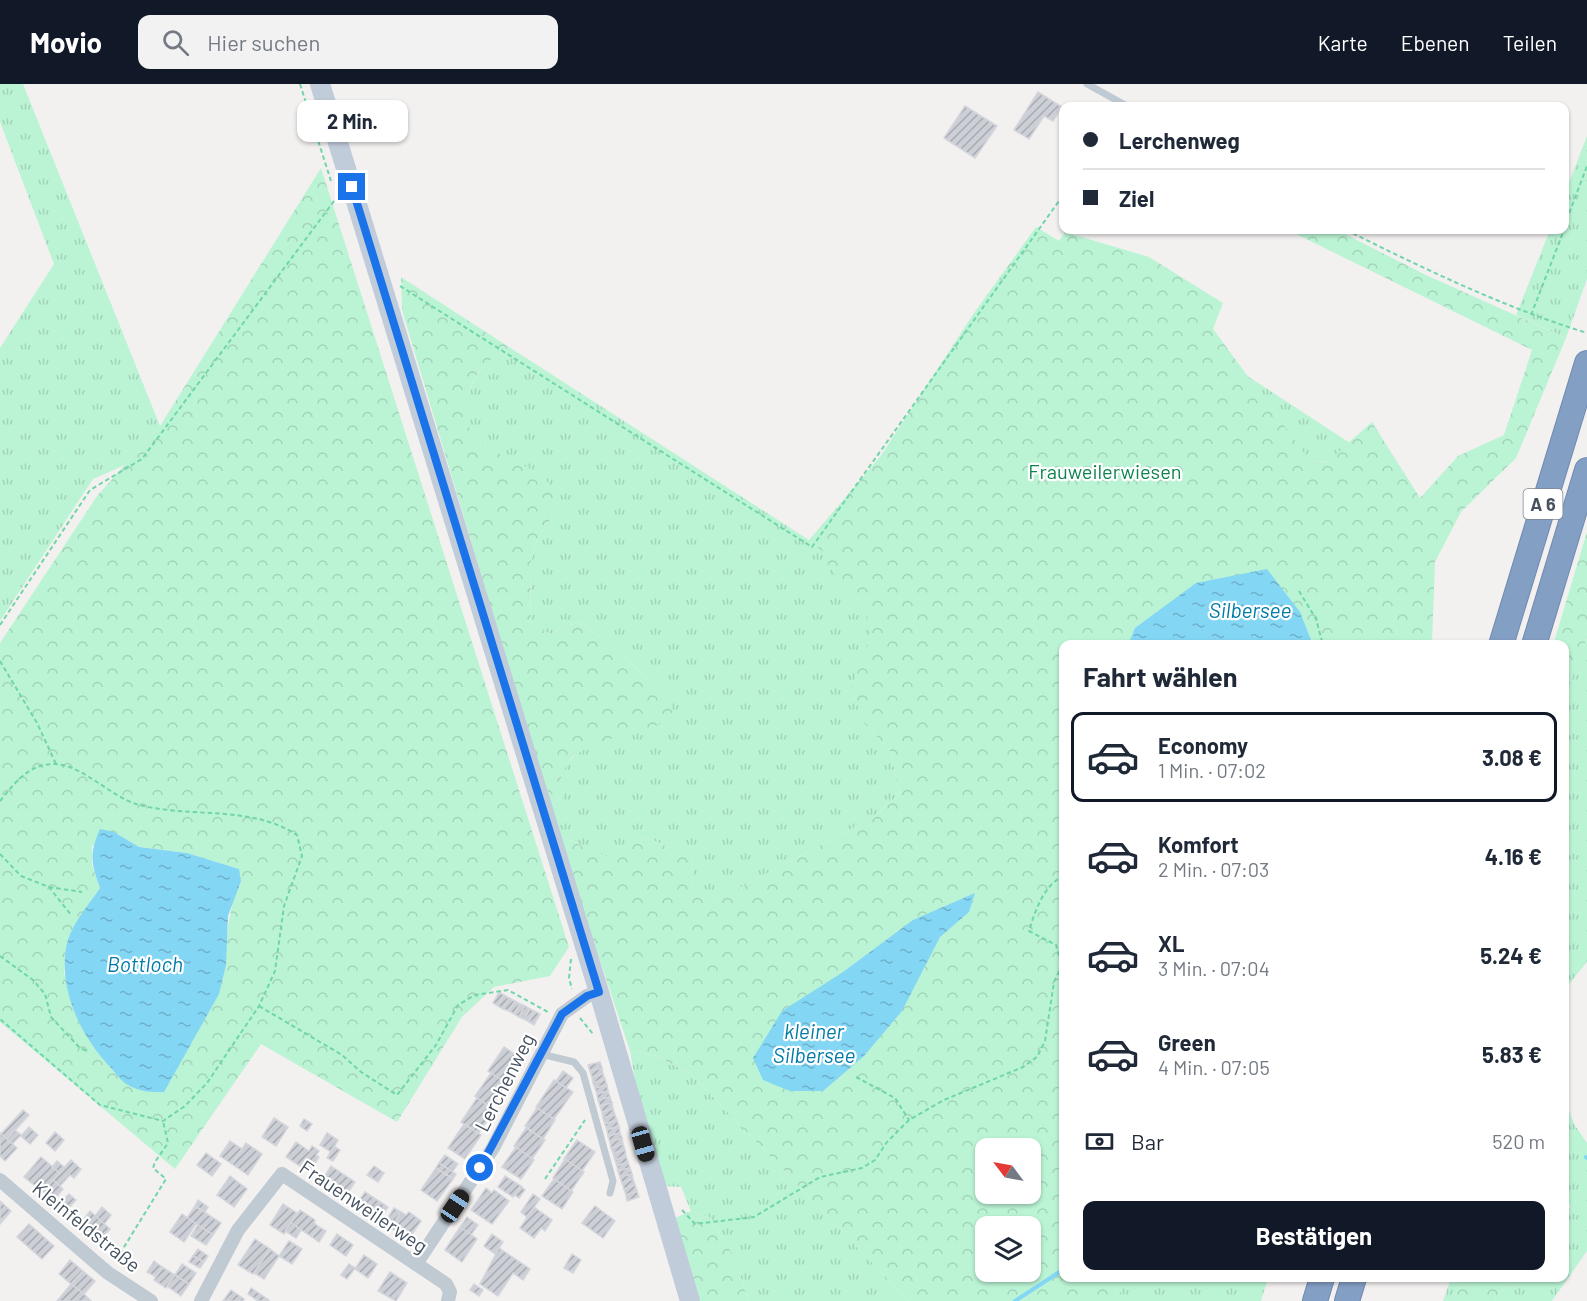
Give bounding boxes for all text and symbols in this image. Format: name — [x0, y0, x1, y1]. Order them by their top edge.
search box — [138, 15, 558, 69]
text: Movio — [30, 25, 102, 59]
icon: search — [159, 26, 192, 59]
text: Hier suchen — [207, 29, 320, 55]
text: Karte — [1318, 30, 1368, 55]
text: Ebenen — [1401, 30, 1470, 55]
text: Teilen — [1503, 30, 1557, 55]
callout: 2 Min. — [296, 100, 407, 142]
text: 2 Min. — [327, 109, 378, 133]
text: Lerchenweg — [1119, 127, 1240, 153]
route end — [338, 173, 365, 200]
text: Ziel — [1119, 185, 1154, 211]
park label: Frauweilerwiesen — [1028, 459, 1182, 483]
road number: A 6 — [1524, 489, 1562, 519]
water label: Silbersee — [1209, 597, 1291, 622]
text: Fahrt wählen — [1083, 660, 1238, 692]
icon: car — [1086, 730, 1140, 784]
text: Economy — [1158, 732, 1248, 758]
text: 3.08 € — [1482, 744, 1542, 770]
text: 1 Min. · 07:02 — [1158, 758, 1266, 782]
icon: car — [1086, 829, 1140, 883]
text: Komfort — [1158, 831, 1239, 857]
text: 4.16 € — [1485, 843, 1542, 869]
text: 2 Min. · 07:03 — [1158, 857, 1269, 881]
icon: car — [1086, 928, 1140, 982]
text: XL — [1158, 930, 1184, 956]
text: 5.24 € — [1480, 942, 1542, 968]
water label: Bottloch — [107, 951, 183, 976]
text: 3 Min. · 07:04 — [1158, 956, 1270, 980]
water label: kleiner Silbersee — [773, 1018, 855, 1067]
icon: car — [1086, 1027, 1140, 1081]
street label: Lerchenweg — [469, 1029, 539, 1135]
text: Green — [1158, 1029, 1216, 1055]
text: 5.83 € — [1482, 1041, 1542, 1067]
text: 4 Min. · 07:05 — [1158, 1055, 1270, 1079]
car — [629, 1124, 657, 1164]
icon: cash — [1083, 1125, 1116, 1158]
text: Bar — [1131, 1128, 1164, 1154]
text: 520 m — [1492, 1129, 1545, 1153]
north arrow — [975, 1138, 1041, 1204]
map controls — [975, 1138, 1041, 1282]
street label: Frauenweilerweg — [296, 1154, 432, 1258]
route start — [466, 1154, 493, 1181]
street label: Kleinfeldstraße — [28, 1175, 146, 1277]
car — [437, 1186, 473, 1226]
button: Bestätigen — [1083, 1201, 1545, 1270]
button: layers — [975, 1216, 1041, 1282]

